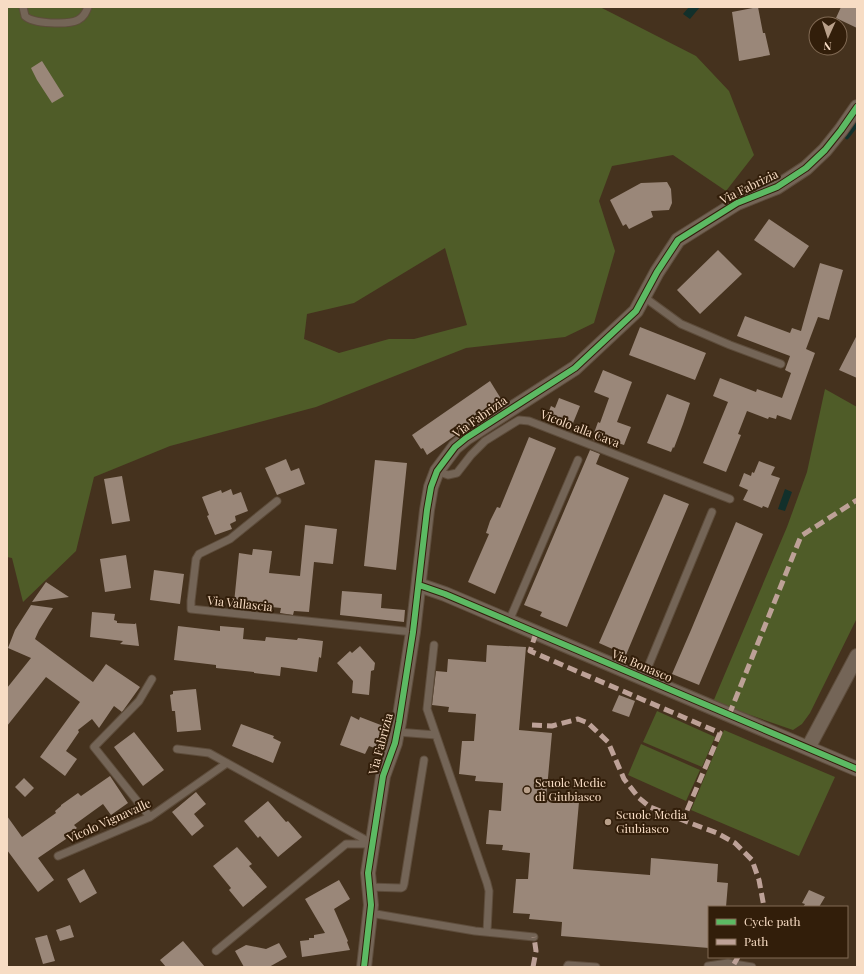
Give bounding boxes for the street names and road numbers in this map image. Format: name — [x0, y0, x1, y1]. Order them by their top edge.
street label: Via Fabrizia — [716, 165, 780, 208]
street label: Via Fabrizia — [448, 392, 510, 441]
street label: Vicolo alla Cava — [538, 405, 622, 451]
street label: Via Vallascia — [206, 592, 274, 614]
street label: Via Bonasco — [609, 645, 676, 685]
street label: Via Fabrizia — [364, 711, 396, 777]
street label: Vicolo Vignavalle — [63, 794, 153, 846]

